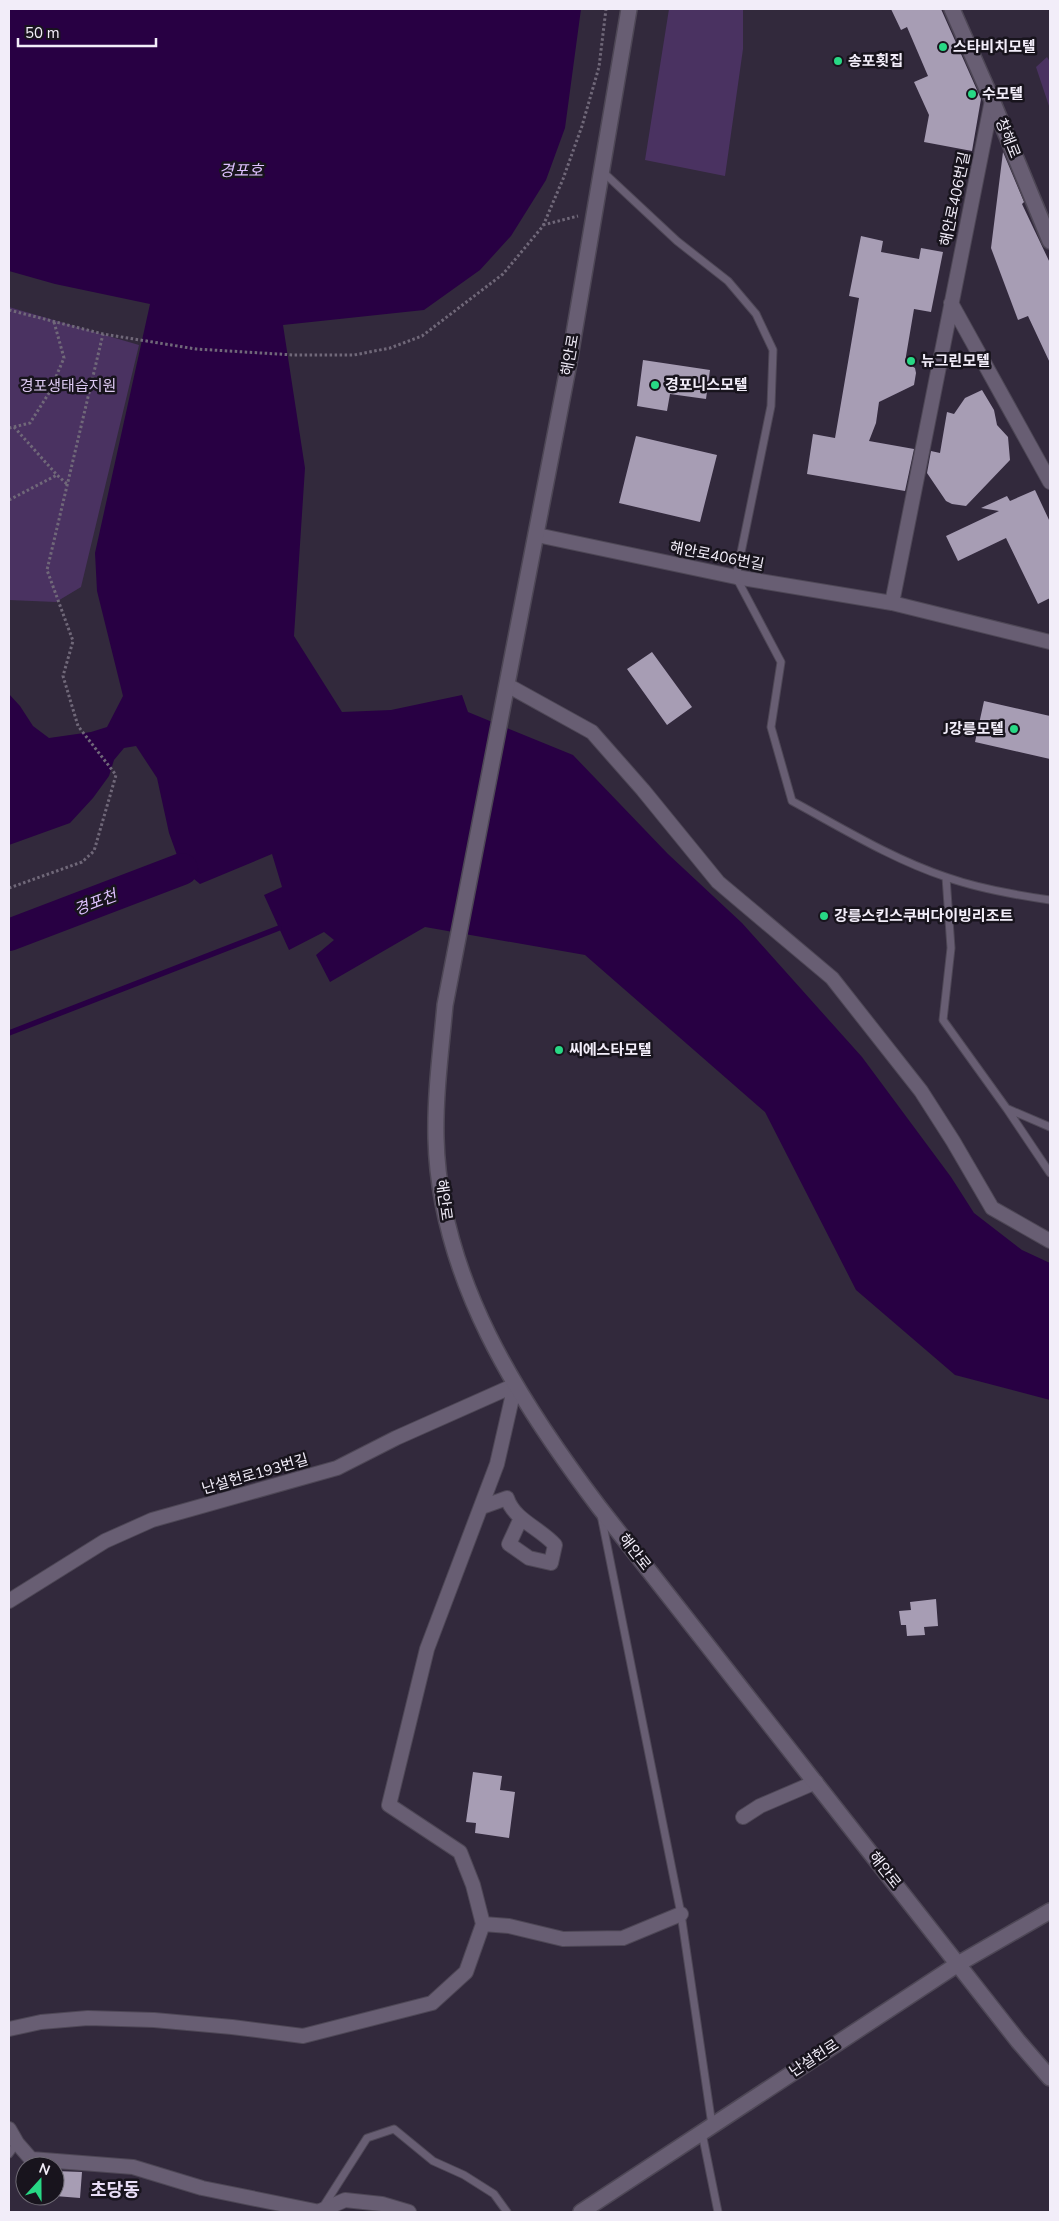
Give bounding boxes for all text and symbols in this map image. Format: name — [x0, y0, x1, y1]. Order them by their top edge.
scale bar — [18, 15, 155, 47]
text: 50 m — [25, 23, 60, 43]
place label: 스타비치모텔 — [953, 37, 1036, 57]
marker: 스타비치모텔 — [937, 41, 949, 53]
place label: 송포횟집 — [848, 51, 903, 71]
marker: 송포횟집 — [832, 55, 844, 67]
place label: 수모텔 — [982, 84, 1023, 104]
marker: 수모텔 — [966, 88, 978, 100]
street label: 창해로 — [991, 115, 1025, 161]
street label: 해안로406번길 — [935, 150, 975, 248]
water label: 경포호 — [219, 160, 264, 182]
street label: 해안로 — [557, 333, 583, 377]
place label: 뉴그린모텔 — [921, 351, 990, 371]
marker: 뉴그린모텔 — [905, 355, 917, 367]
place label: 경포니스모텔 — [665, 375, 748, 395]
park label: 경포생태습지원 — [20, 376, 116, 396]
marker: 경포니스모텔 — [649, 379, 661, 391]
street label: 해안로406번길 — [668, 537, 766, 575]
place label: J강릉모텔 — [942, 719, 1004, 739]
marker: J강릉모텔 — [1008, 723, 1020, 735]
water label: 경포천 — [71, 884, 122, 921]
place label: 강릉스킨스쿠버다이빙리조트 — [834, 906, 1014, 926]
marker: 강릉스킨스쿠버다이빙리조트 — [818, 910, 830, 922]
place label: 씨에스타모텔 — [569, 1040, 652, 1060]
marker: 씨에스타모텔 — [553, 1044, 565, 1056]
street label: 해안로 — [431, 1178, 457, 1222]
street label: 난설헌로193번길 — [199, 1449, 311, 1499]
street label: 해안로 — [614, 1530, 656, 1574]
street label: 해안로 — [864, 1848, 906, 1892]
street label: 난설헌로 — [785, 2035, 843, 2081]
north arrow — [15, 2156, 65, 2206]
text: N — [36, 2159, 53, 2180]
district label: 초당동 — [90, 2178, 140, 2202]

